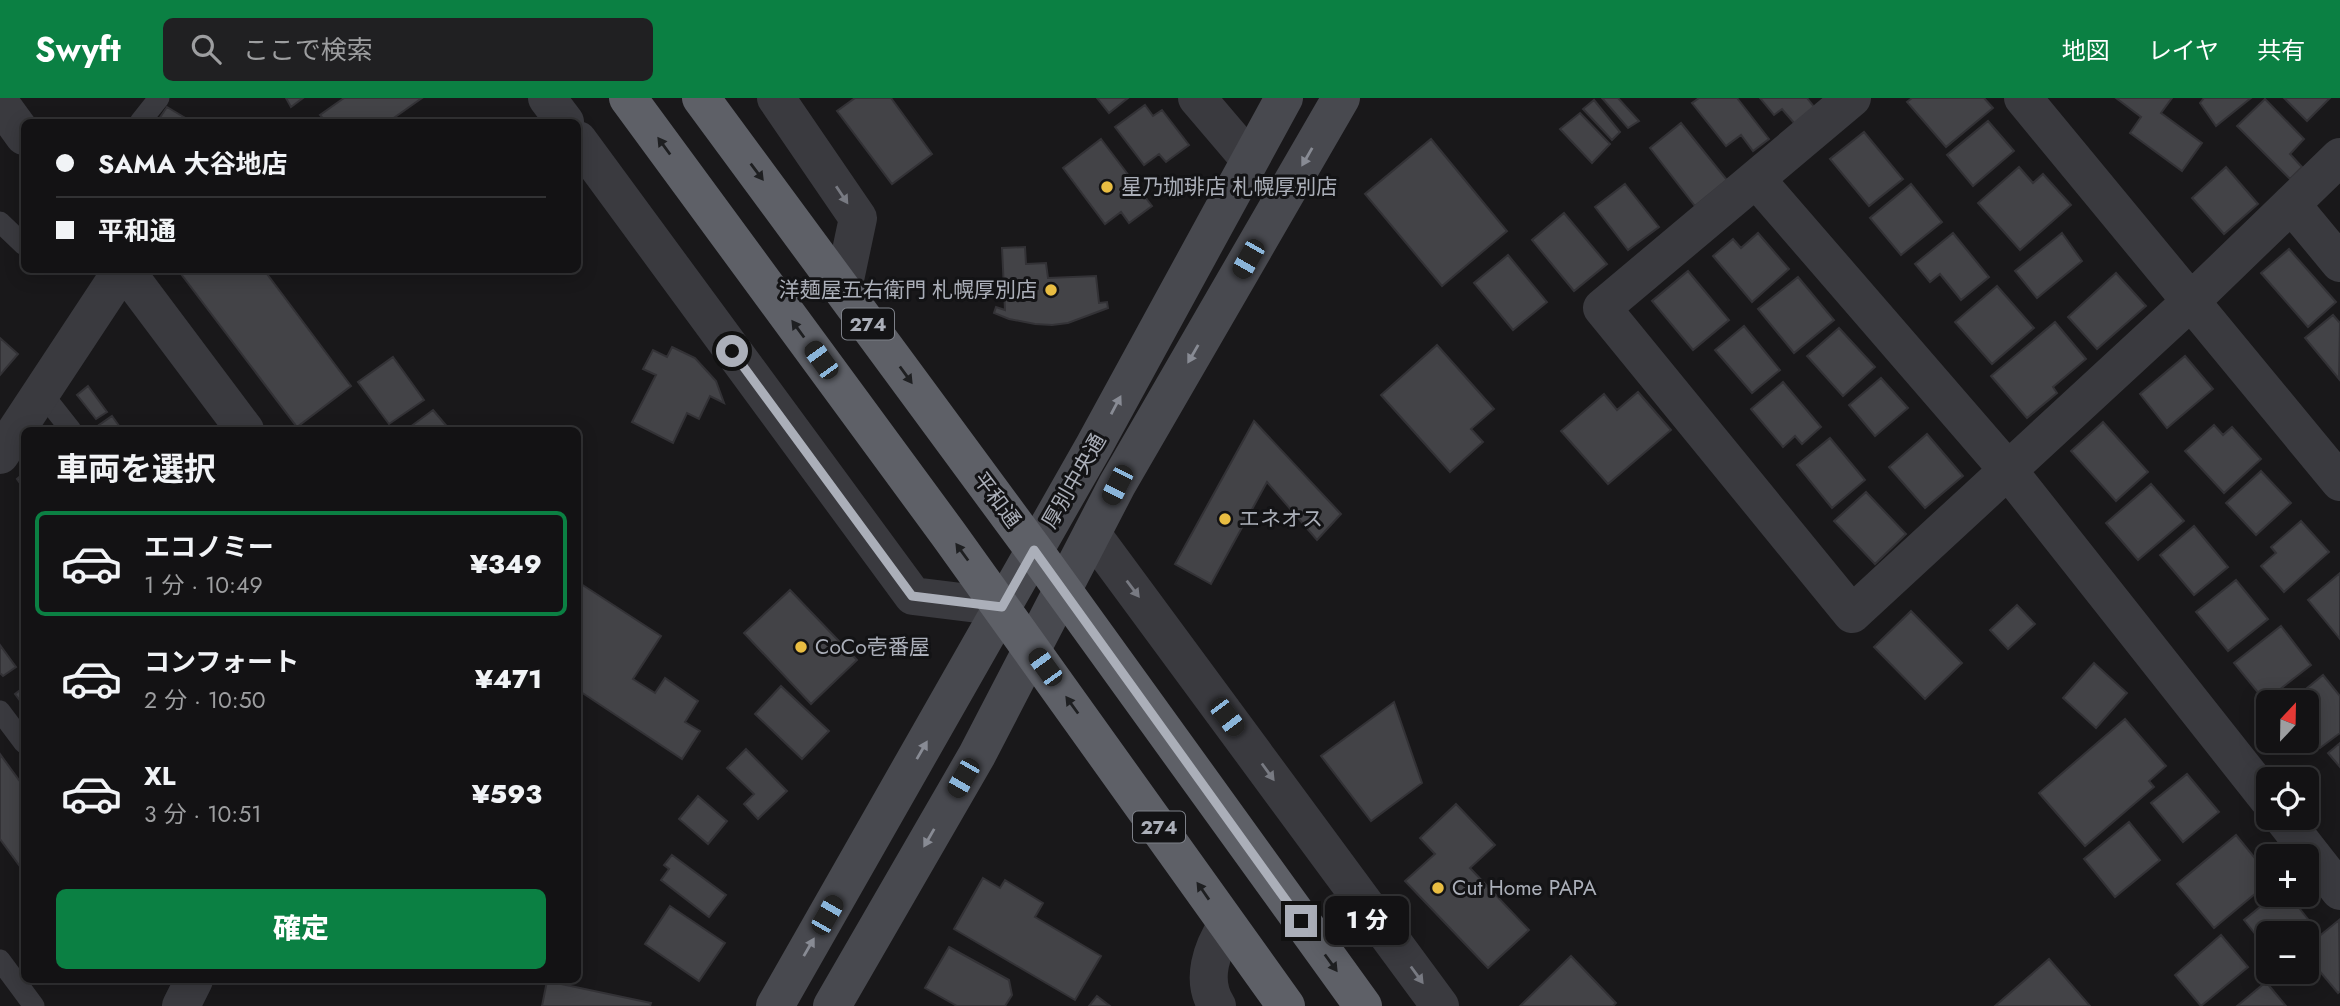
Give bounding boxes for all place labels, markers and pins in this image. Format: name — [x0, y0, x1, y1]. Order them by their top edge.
place label: 星乃珈琲店 札幌厚別店 — [1121, 172, 1337, 202]
marker: 星乃珈琲店 札幌厚別店 — [1099, 179, 1115, 195]
place label: 洋麺屋五右衛門 札幌厚別店 — [779, 275, 1037, 305]
marker: 洋麺屋五右衛門 札幌厚別店 — [1043, 282, 1059, 298]
place label: エネオス — [1239, 504, 1323, 534]
marker: エネオス — [1217, 511, 1233, 527]
place label: CoCo壱番屋 — [815, 632, 930, 662]
marker: CoCo壱番屋 — [793, 639, 809, 655]
place label: Cut Home PAPA — [1452, 873, 1597, 903]
marker: Cut Home PAPA — [1430, 880, 1446, 896]

